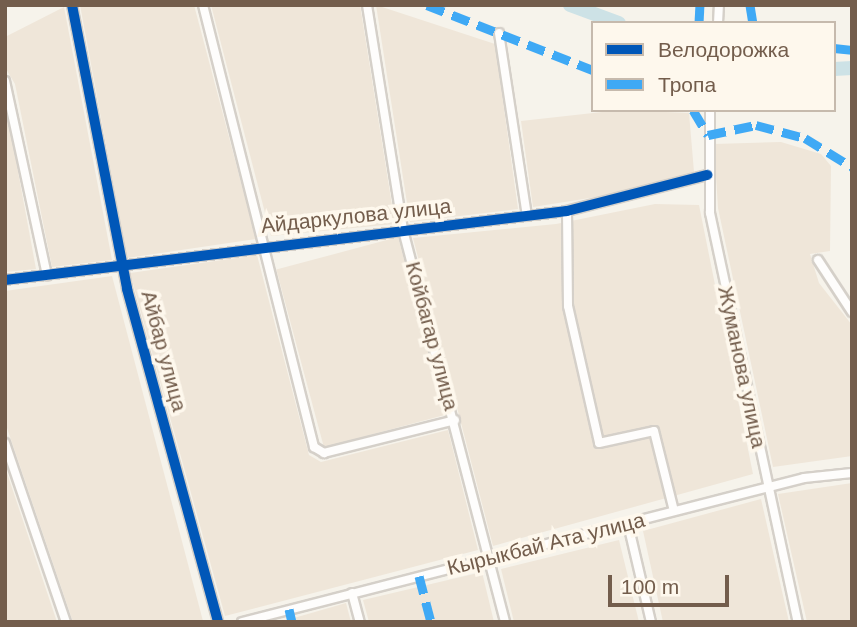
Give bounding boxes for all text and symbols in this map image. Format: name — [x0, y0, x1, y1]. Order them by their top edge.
legend — [591, 21, 836, 112]
text: Велодорожка — [658, 38, 789, 61]
text: Тропа — [658, 73, 716, 96]
street label: Айдаркулова улица — [260, 193, 452, 239]
street label: Койбагар улица — [400, 259, 464, 413]
street label: Жуманова улица — [713, 284, 771, 450]
street label: Айбар улица — [136, 288, 192, 414]
street label: Кырыкбай Ата улица — [445, 507, 647, 581]
scale bar — [612, 560, 733, 604]
text: 100 m — [621, 575, 679, 598]

